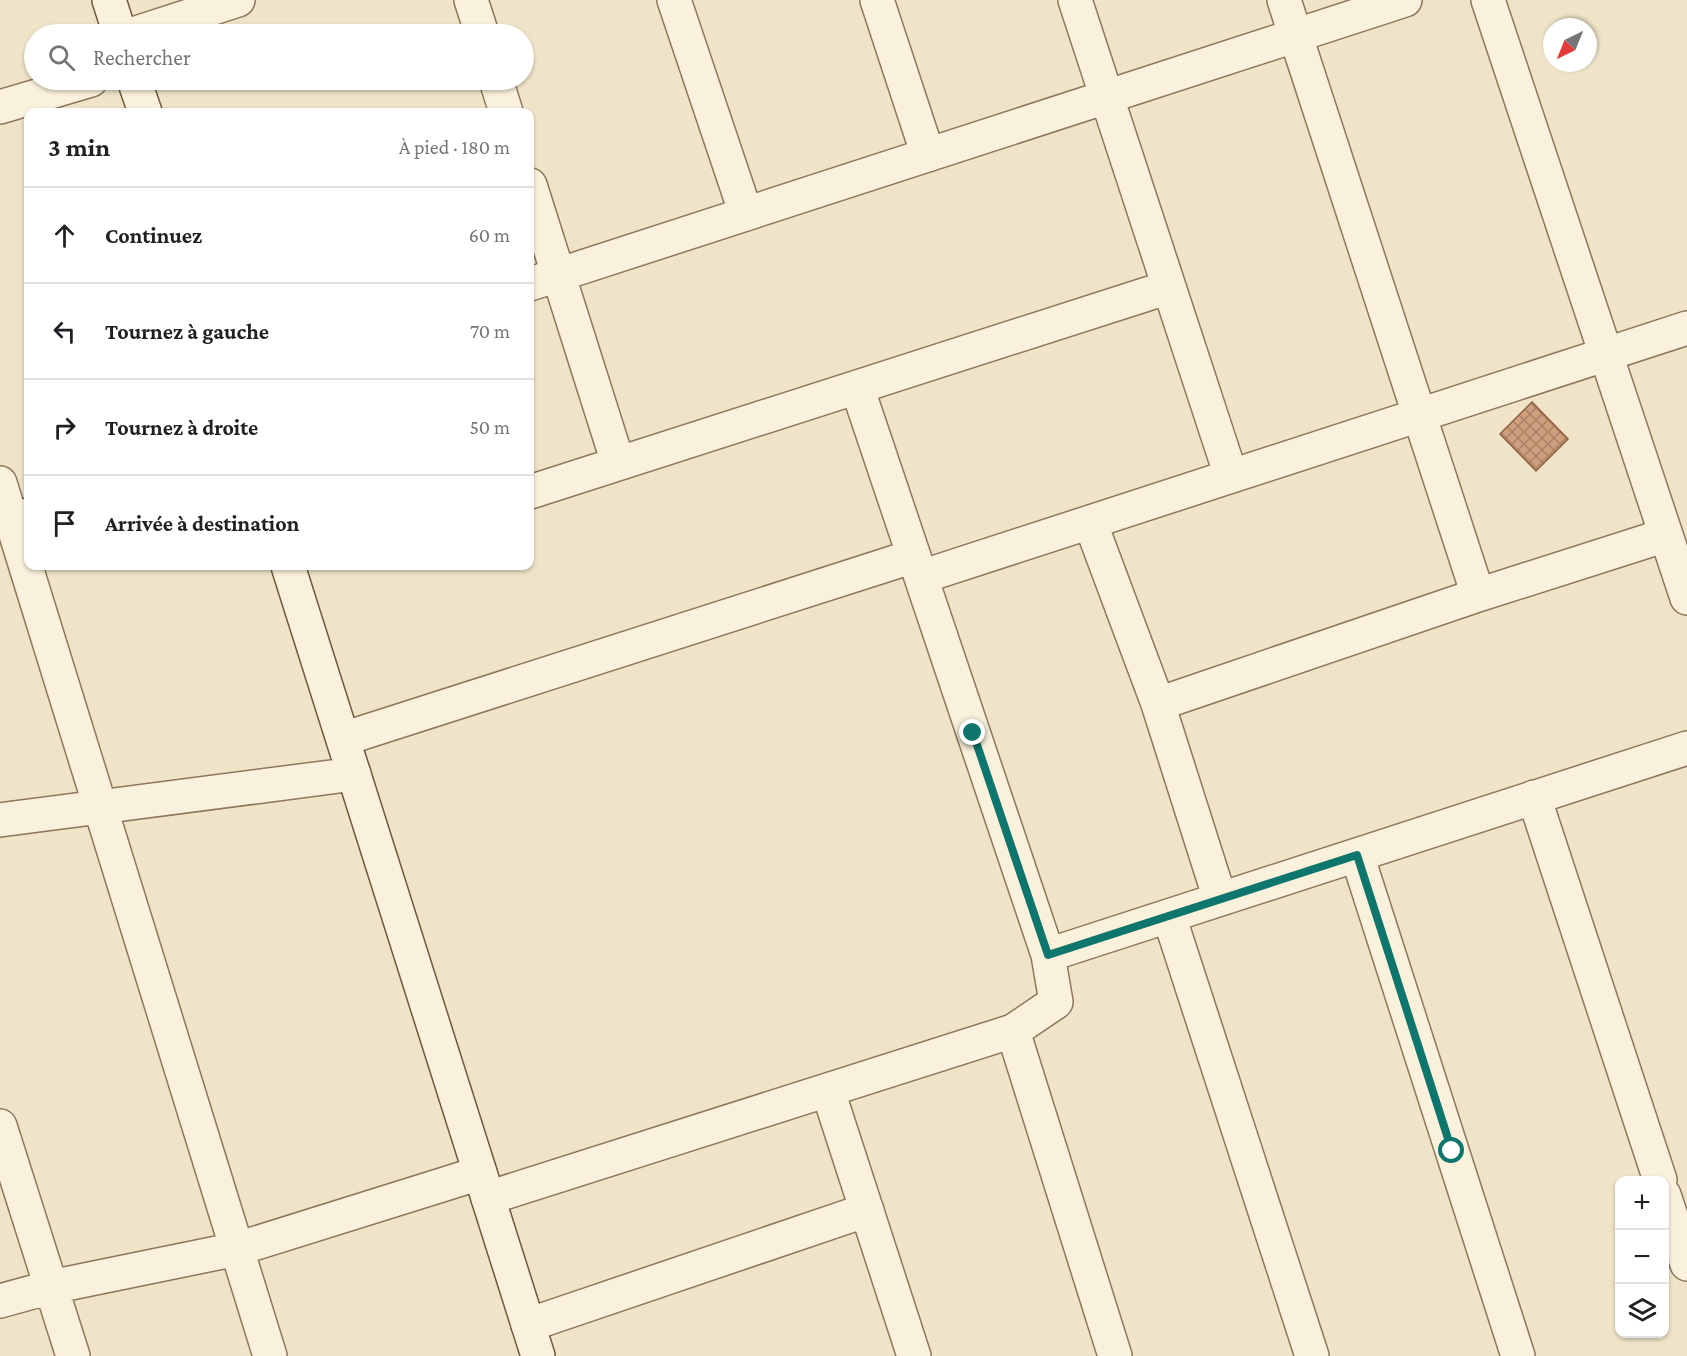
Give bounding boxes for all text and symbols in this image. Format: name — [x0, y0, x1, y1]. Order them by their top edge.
north arrow — [1543, 18, 1597, 72]
search box — [24, 24, 534, 90]
icon: search — [45, 41, 78, 74]
text: Rechercher — [93, 45, 191, 70]
text: 3 min — [48, 133, 110, 162]
text: À pied · 180 m — [399, 136, 510, 158]
icon: ahead — [48, 219, 81, 252]
text: Continuez — [105, 223, 202, 248]
text: 60 m — [469, 224, 510, 246]
icon: left — [48, 315, 81, 348]
text: Tournez à gauche — [105, 319, 269, 344]
text: 70 m — [470, 320, 510, 342]
icon: right — [48, 411, 81, 444]
text: Tournez à droite — [105, 415, 258, 440]
text: 50 m — [469, 416, 510, 438]
icon: arrive — [48, 507, 81, 540]
text: Arrivée à destination — [105, 511, 299, 536]
route end — [959, 719, 985, 745]
route start — [1438, 1137, 1464, 1163]
map controls — [1615, 1176, 1669, 1338]
button: + — [1615, 1176, 1669, 1230]
button: − — [1615, 1230, 1669, 1284]
button: layers — [1615, 1284, 1669, 1338]

